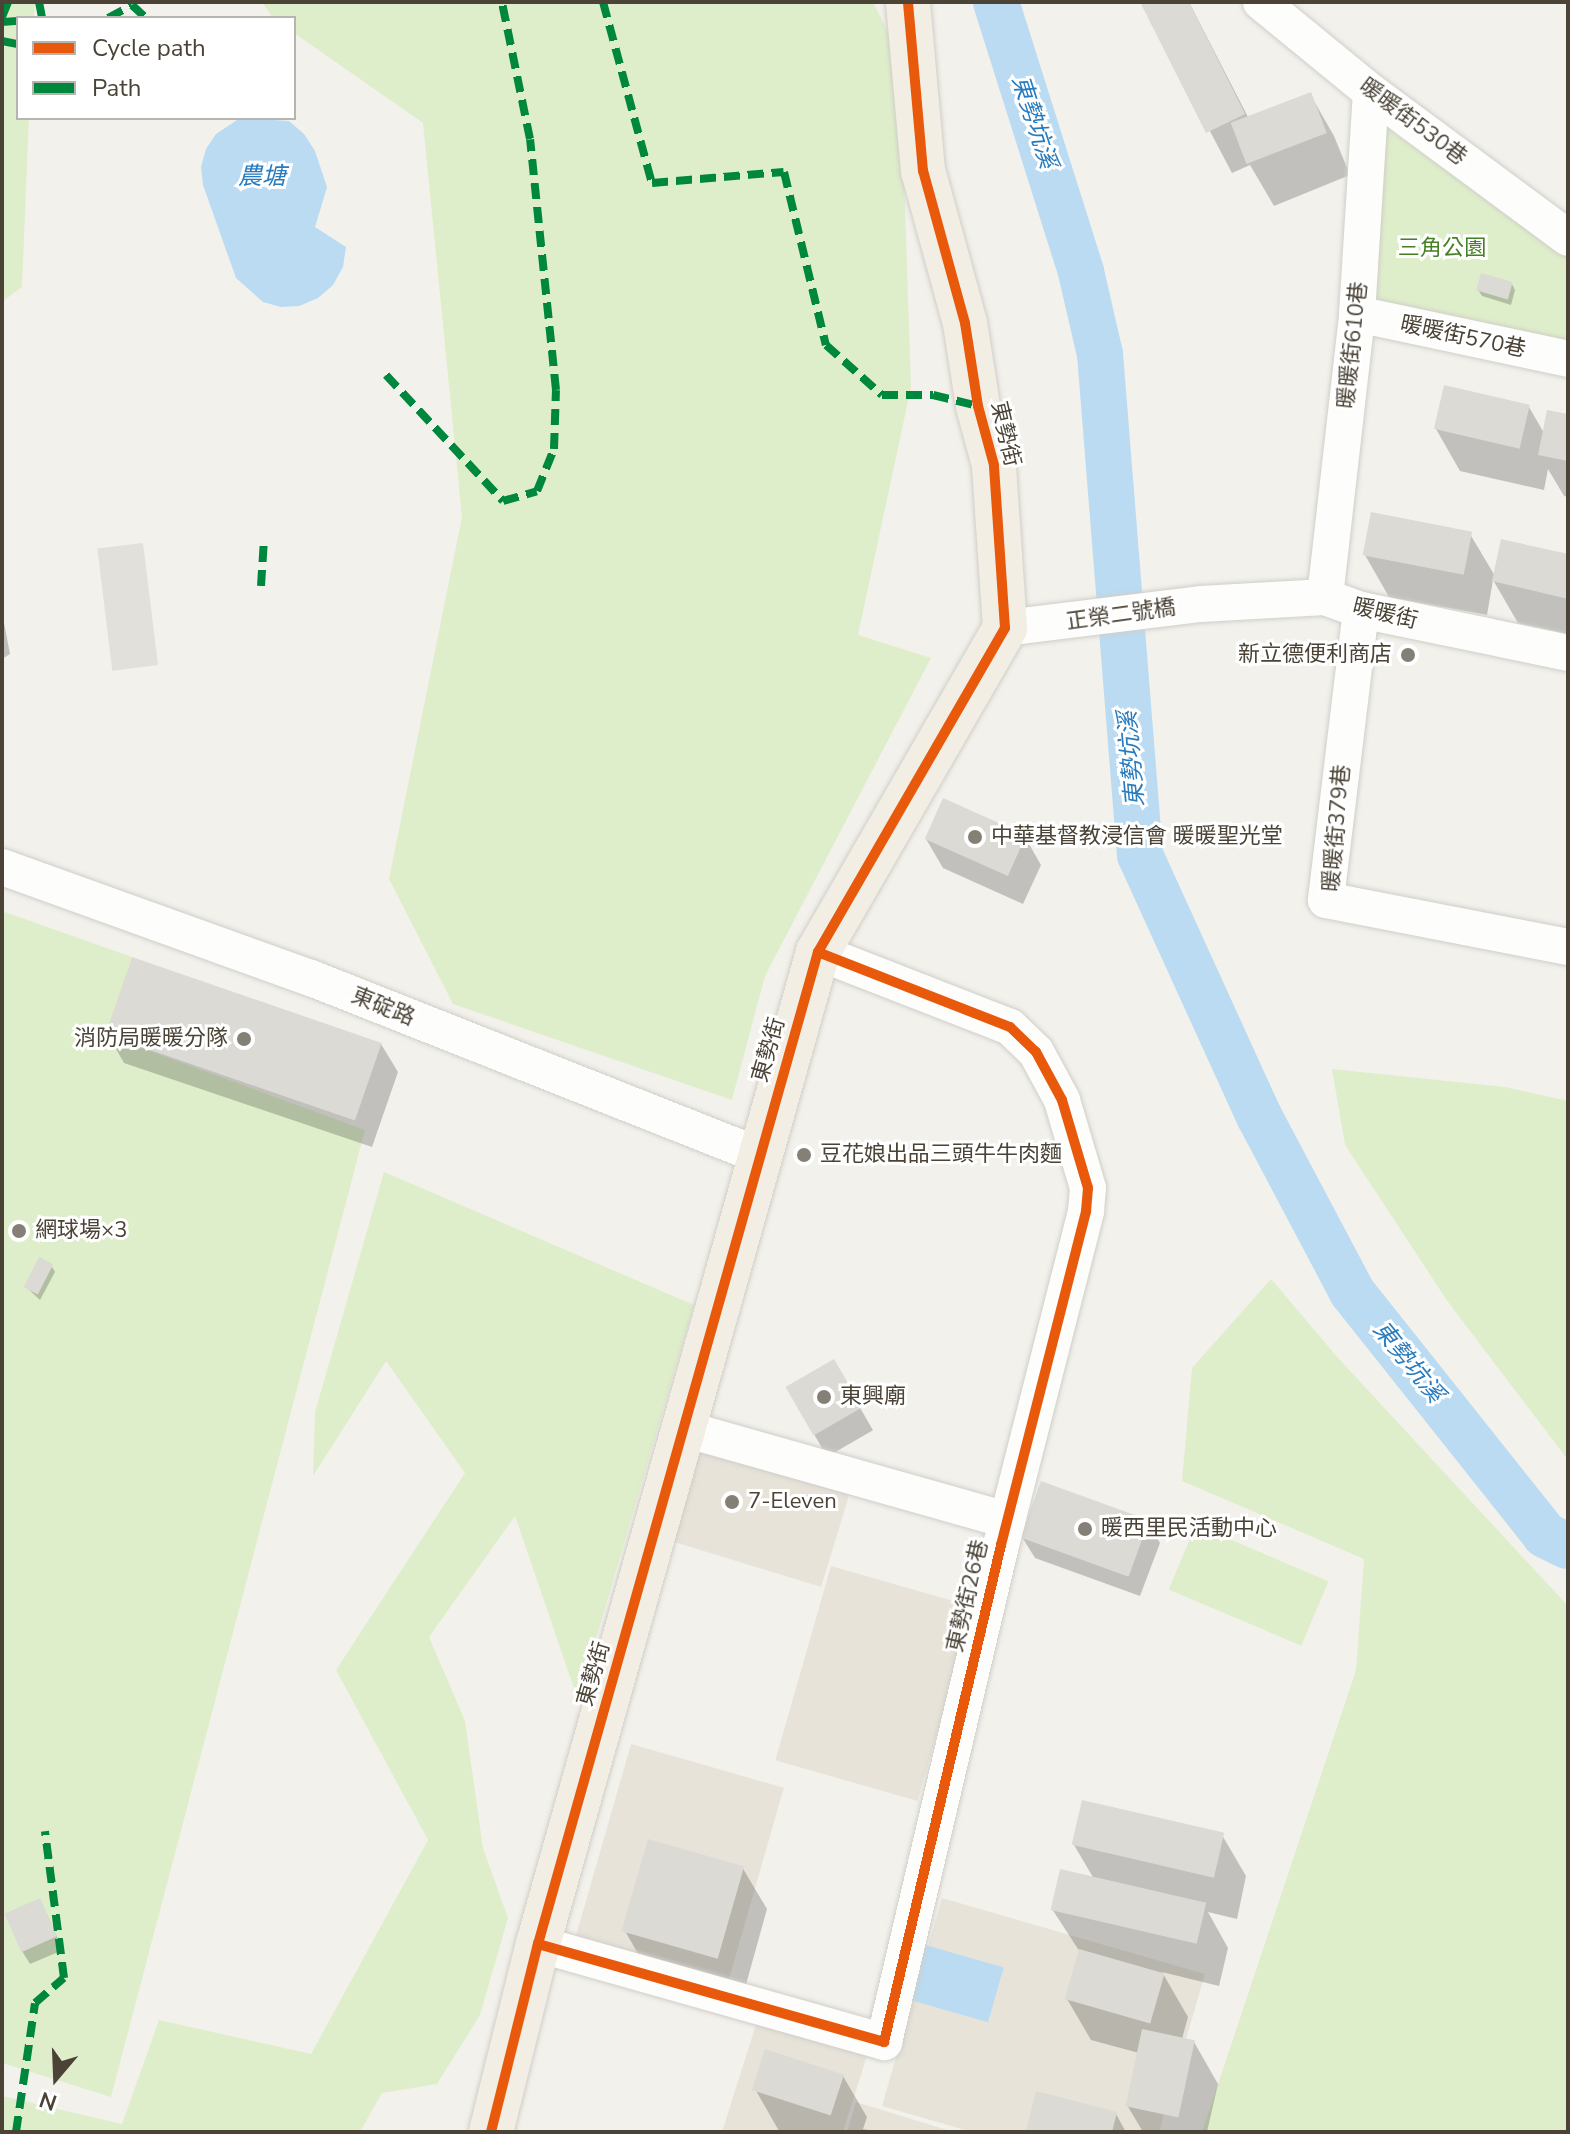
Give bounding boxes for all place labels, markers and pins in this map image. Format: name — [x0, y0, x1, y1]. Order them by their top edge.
place label: 新立德便利商店 — [1238, 642, 1392, 668]
marker: 新立德便利商店 — [1399, 646, 1417, 664]
place label: 中華基督教浸信會 暖暖聖光堂 — [991, 824, 1283, 850]
marker: 中華基督教浸信會 暖暖聖光堂 — [966, 828, 984, 846]
place label: 消防局暖暖分隊 — [74, 1026, 228, 1052]
marker: 消防局暖暖分隊 — [235, 1030, 253, 1048]
place label: 豆花娘出品三頭牛牛肉麵 — [820, 1142, 1062, 1168]
marker: 豆花娘出品三頭牛牛肉麵 — [795, 1146, 813, 1164]
place label: 網球場×3 — [35, 1218, 127, 1244]
marker: 網球場×3 — [10, 1222, 28, 1240]
place label: 東興廟 — [840, 1384, 906, 1410]
marker: 東興廟 — [815, 1388, 833, 1406]
place label: 7-Eleven — [748, 1489, 837, 1515]
marker: 7-Eleven — [723, 1493, 741, 1511]
place label: 暖西里民活動中心 — [1101, 1516, 1277, 1542]
marker: 暖西里民活動中心 — [1076, 1520, 1094, 1538]

